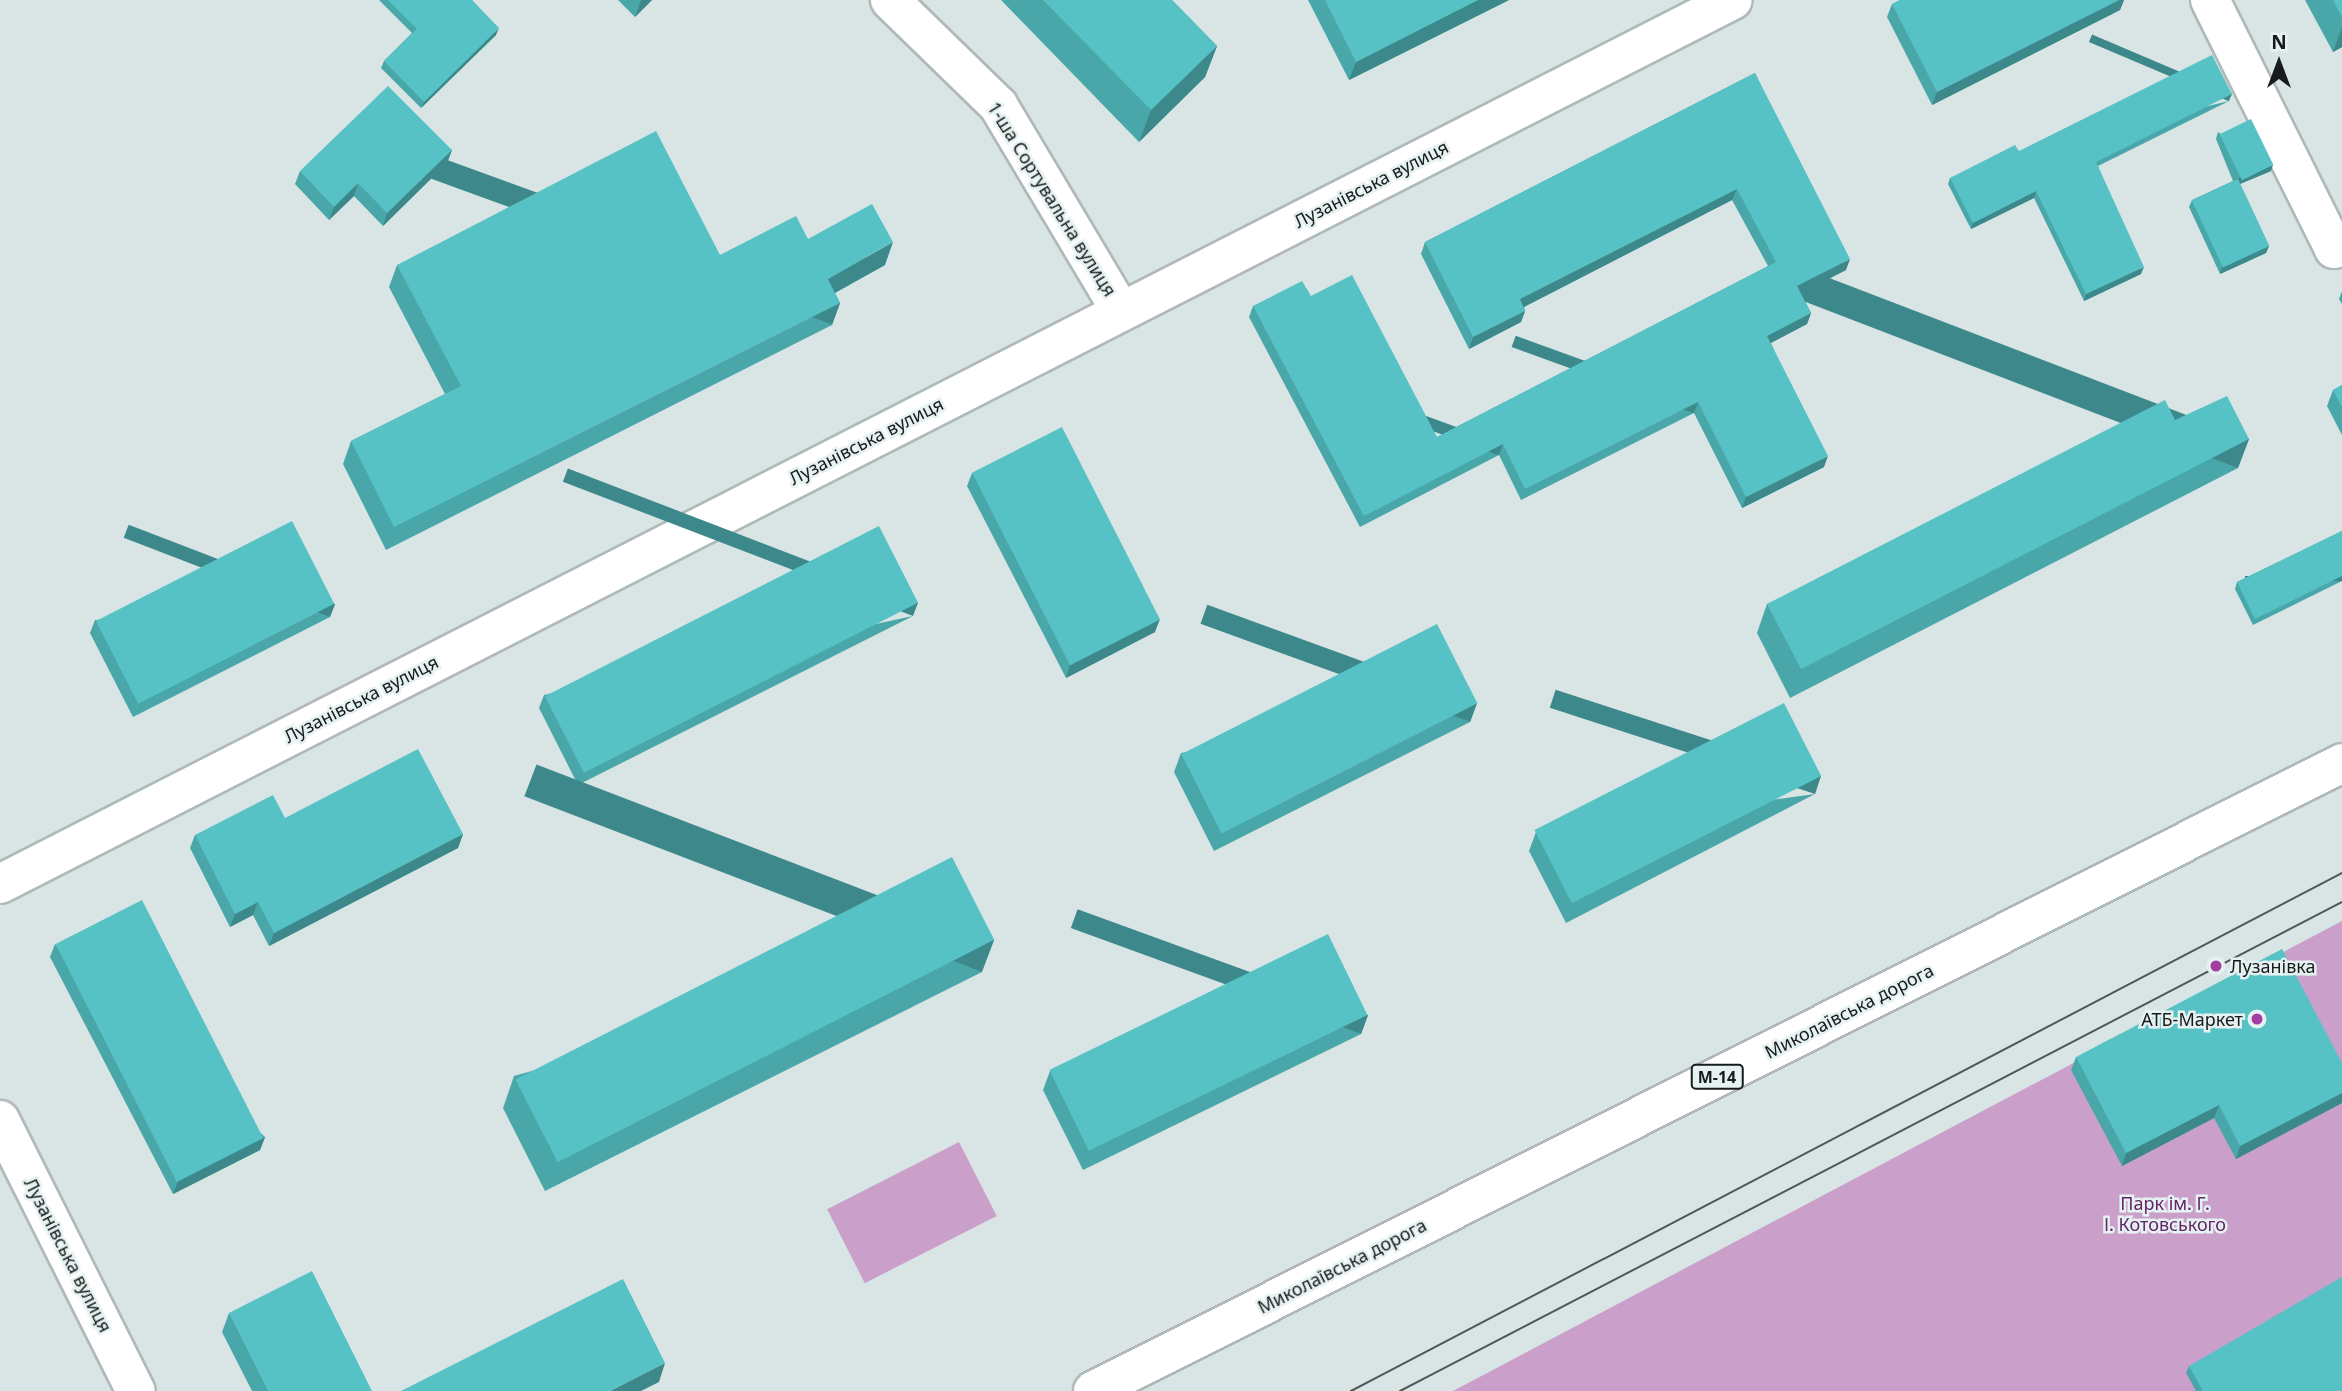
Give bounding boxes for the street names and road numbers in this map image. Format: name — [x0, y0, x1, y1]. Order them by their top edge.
street label: 1-ша Сортувальна вулиця — [983, 98, 1121, 300]
street label: Лузанівська вулиця — [1290, 136, 1452, 232]
street label: Лузанівська вулиця — [785, 393, 947, 489]
street label: Лузанівська вулиця — [280, 651, 442, 747]
street label: Миколаївська дорога — [1761, 959, 1937, 1063]
road number: М-14 — [1689, 1064, 1745, 1090]
street label: Лузанівська вулиця — [20, 1174, 116, 1336]
street label: Миколаївська дорога — [1254, 1214, 1430, 1318]

